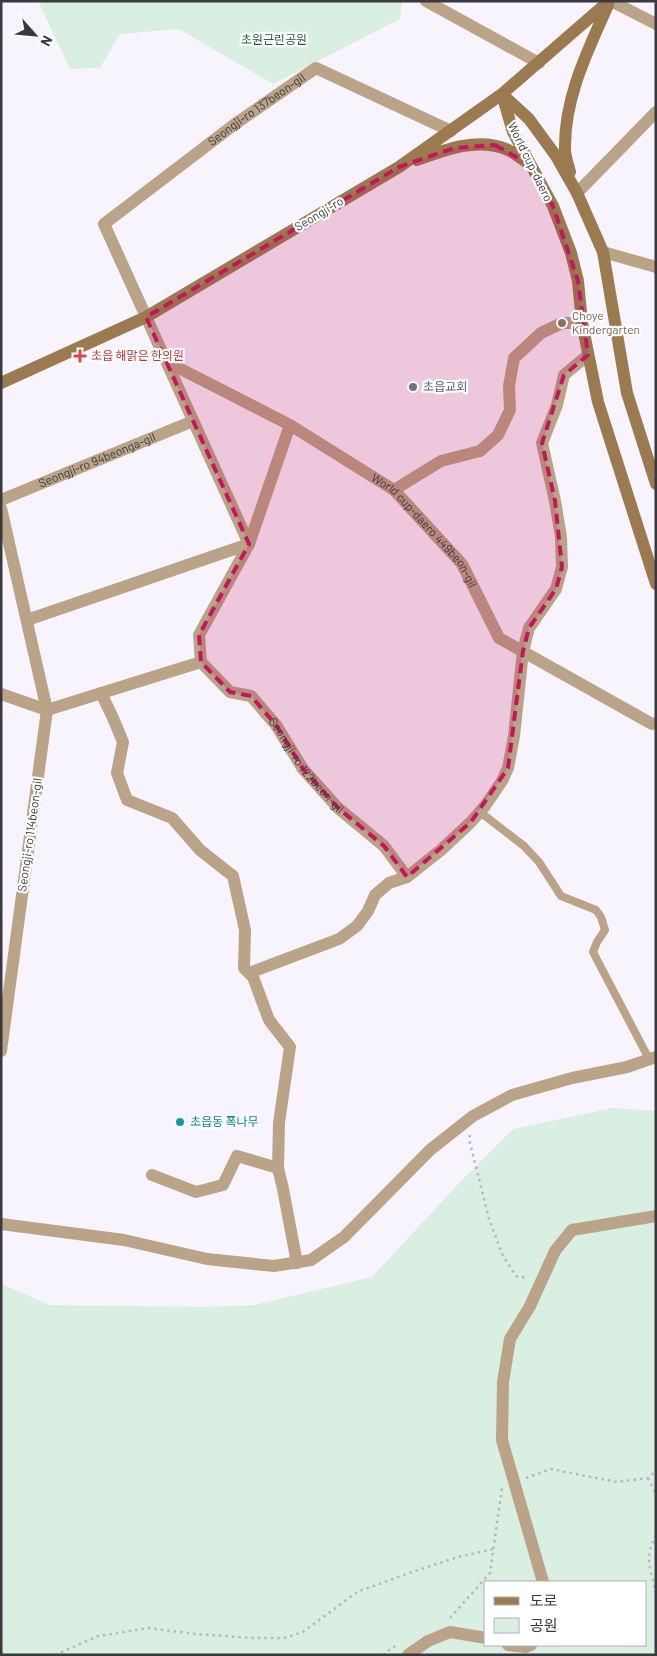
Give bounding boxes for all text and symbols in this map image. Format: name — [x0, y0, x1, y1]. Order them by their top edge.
north arrow — [10, 10, 60, 60]
park label: 초원근린공원 — [241, 32, 307, 46]
text: N — [37, 33, 57, 49]
street label: Seongji-ro 137beon-gil — [205, 70, 307, 148]
street label: World cup-daero — [506, 120, 556, 203]
street label: Seongji-ro — [292, 193, 345, 233]
place label: Choye Kindergarten — [572, 308, 640, 336]
marker: Choye Kindergarten — [556, 317, 568, 329]
place label: 초읍 해맑은 한의원 — [91, 348, 184, 362]
marker: 초읍 해맑은 한의원 — [73, 349, 87, 363]
place label: 초읍교회 — [423, 379, 467, 393]
marker: 초읍교회 — [407, 381, 419, 393]
street label: Seongji-ro 94beonga-gil — [36, 429, 157, 490]
street label: World cup-daero 449beon-gil — [369, 470, 480, 589]
street label: Seongji-ro 122beon-gil — [267, 714, 347, 816]
street label: Seongji-ro 114beon-gil — [14, 777, 44, 893]
place label: 초읍동 폭나무 — [190, 1114, 259, 1128]
marker: 초읍동 폭나무 — [174, 1116, 186, 1128]
legend — [484, 1581, 647, 1646]
text: 도로 — [530, 1591, 558, 1609]
text: 공원 — [530, 1616, 558, 1634]

